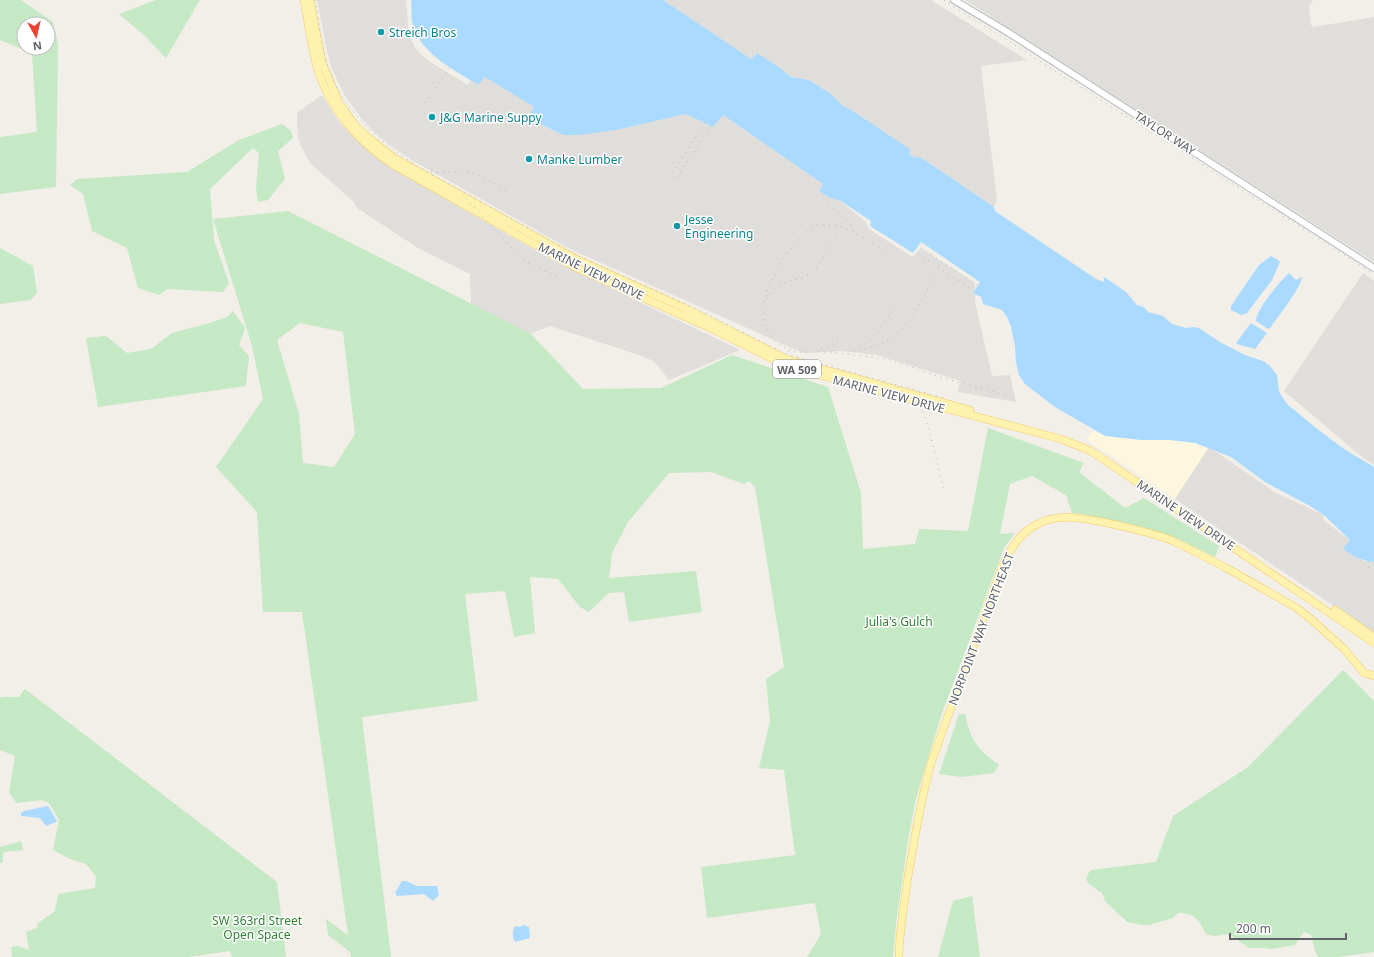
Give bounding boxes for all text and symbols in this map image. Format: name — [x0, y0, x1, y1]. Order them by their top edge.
north arrow — [16, 16, 56, 56]
place label: Streich Bros — [389, 24, 457, 41]
marker: Streich Bros — [376, 27, 386, 37]
text: N — [32, 38, 43, 54]
street label: TAYLOR WAY — [1131, 107, 1199, 159]
place label: J&G Marine Suppy — [439, 109, 542, 126]
marker: J&G Marine Suppy — [427, 112, 437, 122]
place label: Manke Lumber — [537, 151, 622, 168]
marker: Manke Lumber — [524, 154, 534, 164]
place label: Jesse Engineering — [684, 211, 753, 242]
marker: Jesse Engineering — [672, 221, 682, 231]
street label: MARINE VIEW DRIVE — [535, 238, 647, 304]
road number: WA 509 — [773, 360, 821, 378]
street label: MARINE VIEW DRIVE — [831, 371, 947, 417]
street label: MARINE VIEW DRIVE — [1133, 476, 1239, 554]
street label: NORPOINT WAY NORTHEAST — [944, 550, 1018, 708]
park label: Julia's Gulch — [864, 613, 933, 630]
park label: SW 363rd Street Open Space — [212, 912, 303, 943]
scale bar — [1230, 915, 1346, 941]
text: 200 m — [1236, 920, 1271, 937]

